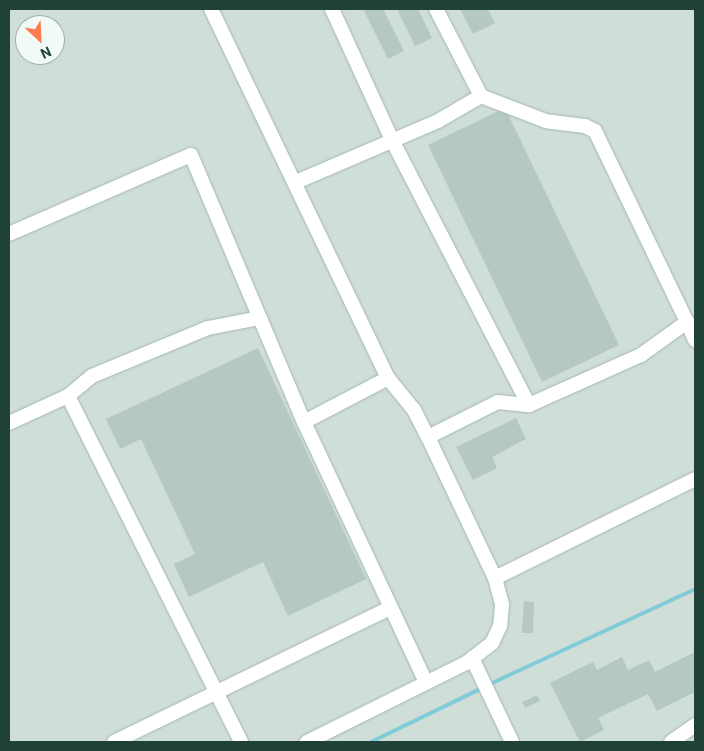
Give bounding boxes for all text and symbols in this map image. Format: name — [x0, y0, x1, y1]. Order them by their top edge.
north arrow — [15, 15, 65, 65]
text: N — [38, 43, 54, 62]

